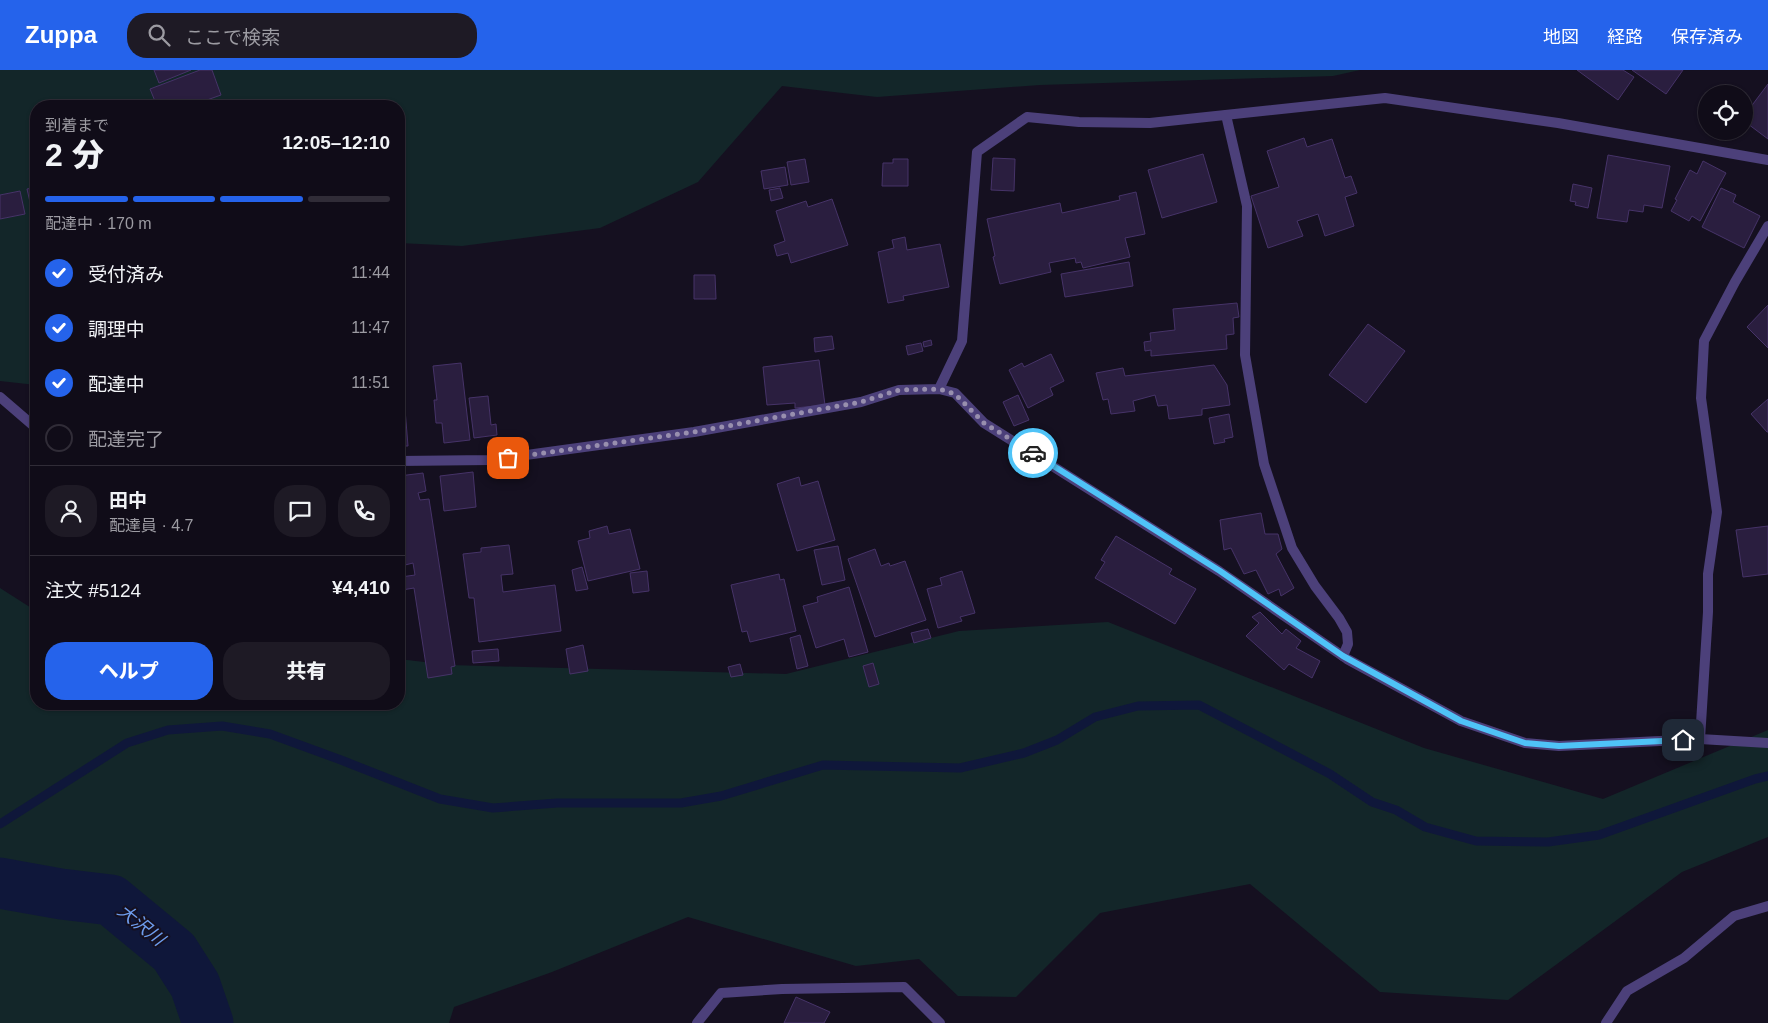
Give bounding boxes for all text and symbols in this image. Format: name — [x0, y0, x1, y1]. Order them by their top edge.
search box — [127, 13, 477, 58]
text: Zuppa — [25, 21, 97, 48]
icon: search — [145, 21, 173, 49]
text: ここで検索 — [185, 27, 280, 48]
text: 地図 — [1543, 27, 1579, 47]
text: 経路 — [1607, 27, 1643, 47]
text: 保存済み — [1671, 27, 1743, 47]
map controls — [1698, 85, 1753, 140]
button: locate — [1698, 85, 1753, 140]
text: 到着まで — [45, 117, 109, 134]
text: 12:05–12:10 — [282, 132, 390, 153]
text: 2 分 — [45, 137, 104, 173]
text: 配達中 · 170 m — [45, 215, 152, 232]
icon: check — [45, 259, 73, 287]
text: 受付済み — [88, 264, 164, 285]
text: 11:44 — [351, 264, 390, 281]
icon: check — [45, 314, 73, 342]
text: 調理中 — [88, 319, 145, 340]
text: 11:47 — [351, 319, 390, 336]
icon: check — [45, 369, 73, 397]
text: 配達中 — [88, 374, 145, 395]
text: 11:51 — [351, 374, 390, 391]
courier — [1008, 428, 1058, 478]
text: 配達完了 — [88, 429, 164, 450]
pin — [487, 437, 529, 479]
icon: car — [1019, 439, 1047, 467]
icon: bag — [494, 444, 522, 472]
button: person — [45, 485, 97, 537]
button: chat — [274, 485, 326, 537]
button: phone — [338, 485, 390, 537]
text: 田中 — [109, 490, 147, 511]
text: 配達員 · 4.7 — [109, 517, 193, 534]
text: ¥4,410 — [332, 577, 390, 598]
text: 注文 #5124 — [45, 580, 141, 601]
button: ヘルプ — [45, 642, 213, 700]
button: 共有 — [223, 642, 390, 700]
pin — [1662, 719, 1704, 761]
icon: home — [1669, 726, 1697, 754]
water label: 大沢川 — [114, 900, 170, 951]

